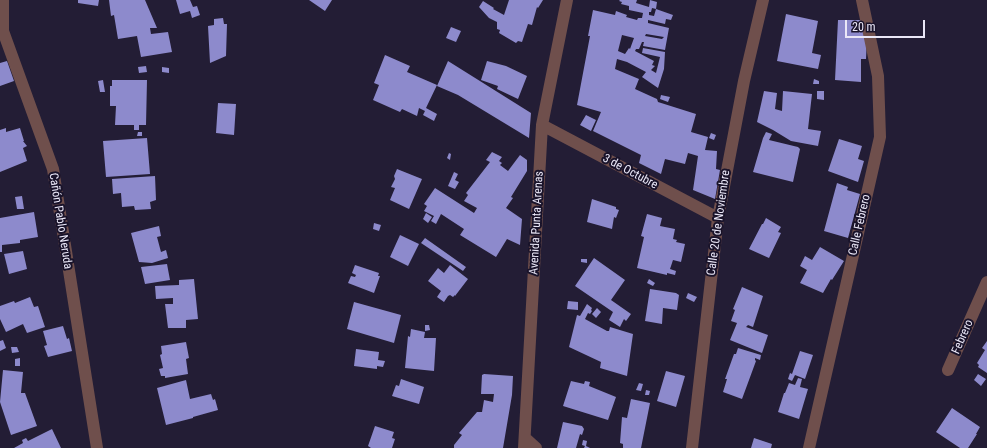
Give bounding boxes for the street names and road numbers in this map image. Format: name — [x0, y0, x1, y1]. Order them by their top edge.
street label: 3 de Octubre — [600, 152, 660, 192]
street label: Calle 20 de Noviembre — [704, 169, 734, 277]
street label: Avenida Punta Arenas — [527, 171, 547, 275]
street label: Cañón Pablo Neruda — [45, 172, 75, 270]
street label: Calle Febrero — [846, 193, 874, 257]
street label: Febrero — [949, 318, 977, 356]

